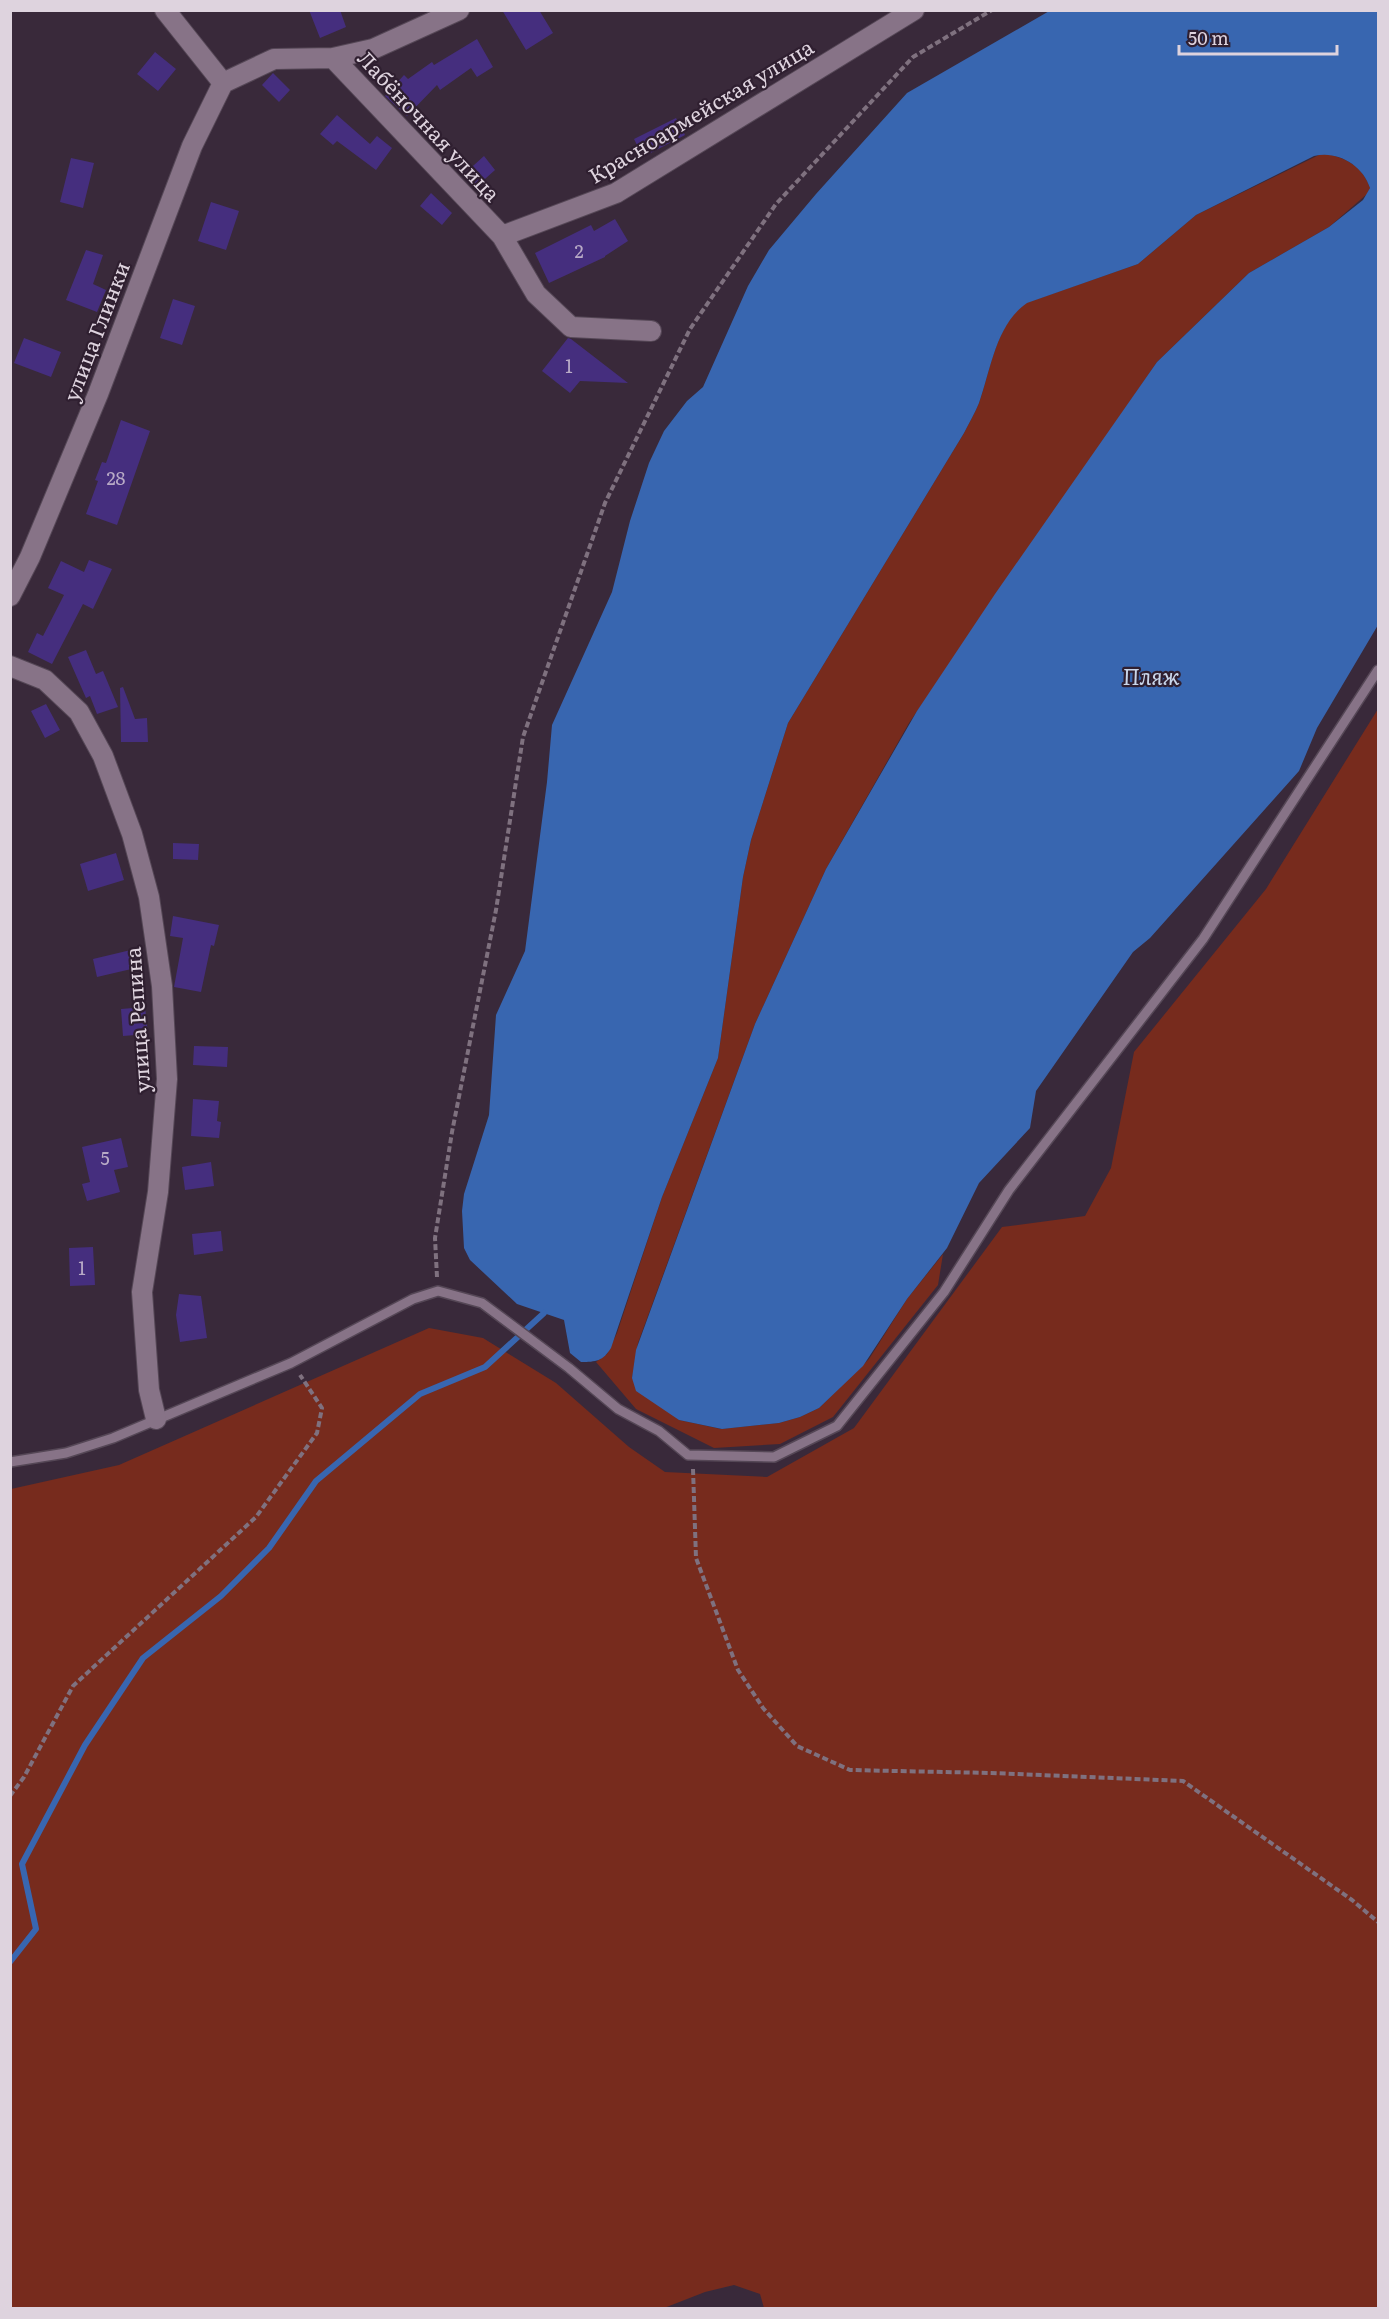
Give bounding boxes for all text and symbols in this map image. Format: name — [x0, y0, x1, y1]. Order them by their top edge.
scale bar — [1179, 18, 1336, 56]
text: 50 m — [1188, 24, 1229, 51]
street label: Красноармейская улица — [582, 30, 819, 190]
street label: Лабёночная улица — [352, 43, 509, 208]
house number: 2 — [574, 237, 584, 264]
street label: улица Глинки — [54, 256, 136, 406]
house number: 1 — [565, 352, 573, 379]
house number: 28 — [106, 464, 126, 491]
water label: Пляж — [1123, 659, 1180, 692]
street label: улица Репина — [115, 945, 157, 1094]
house number: 5 — [100, 1144, 110, 1171]
house number: 1 — [78, 1254, 86, 1281]

